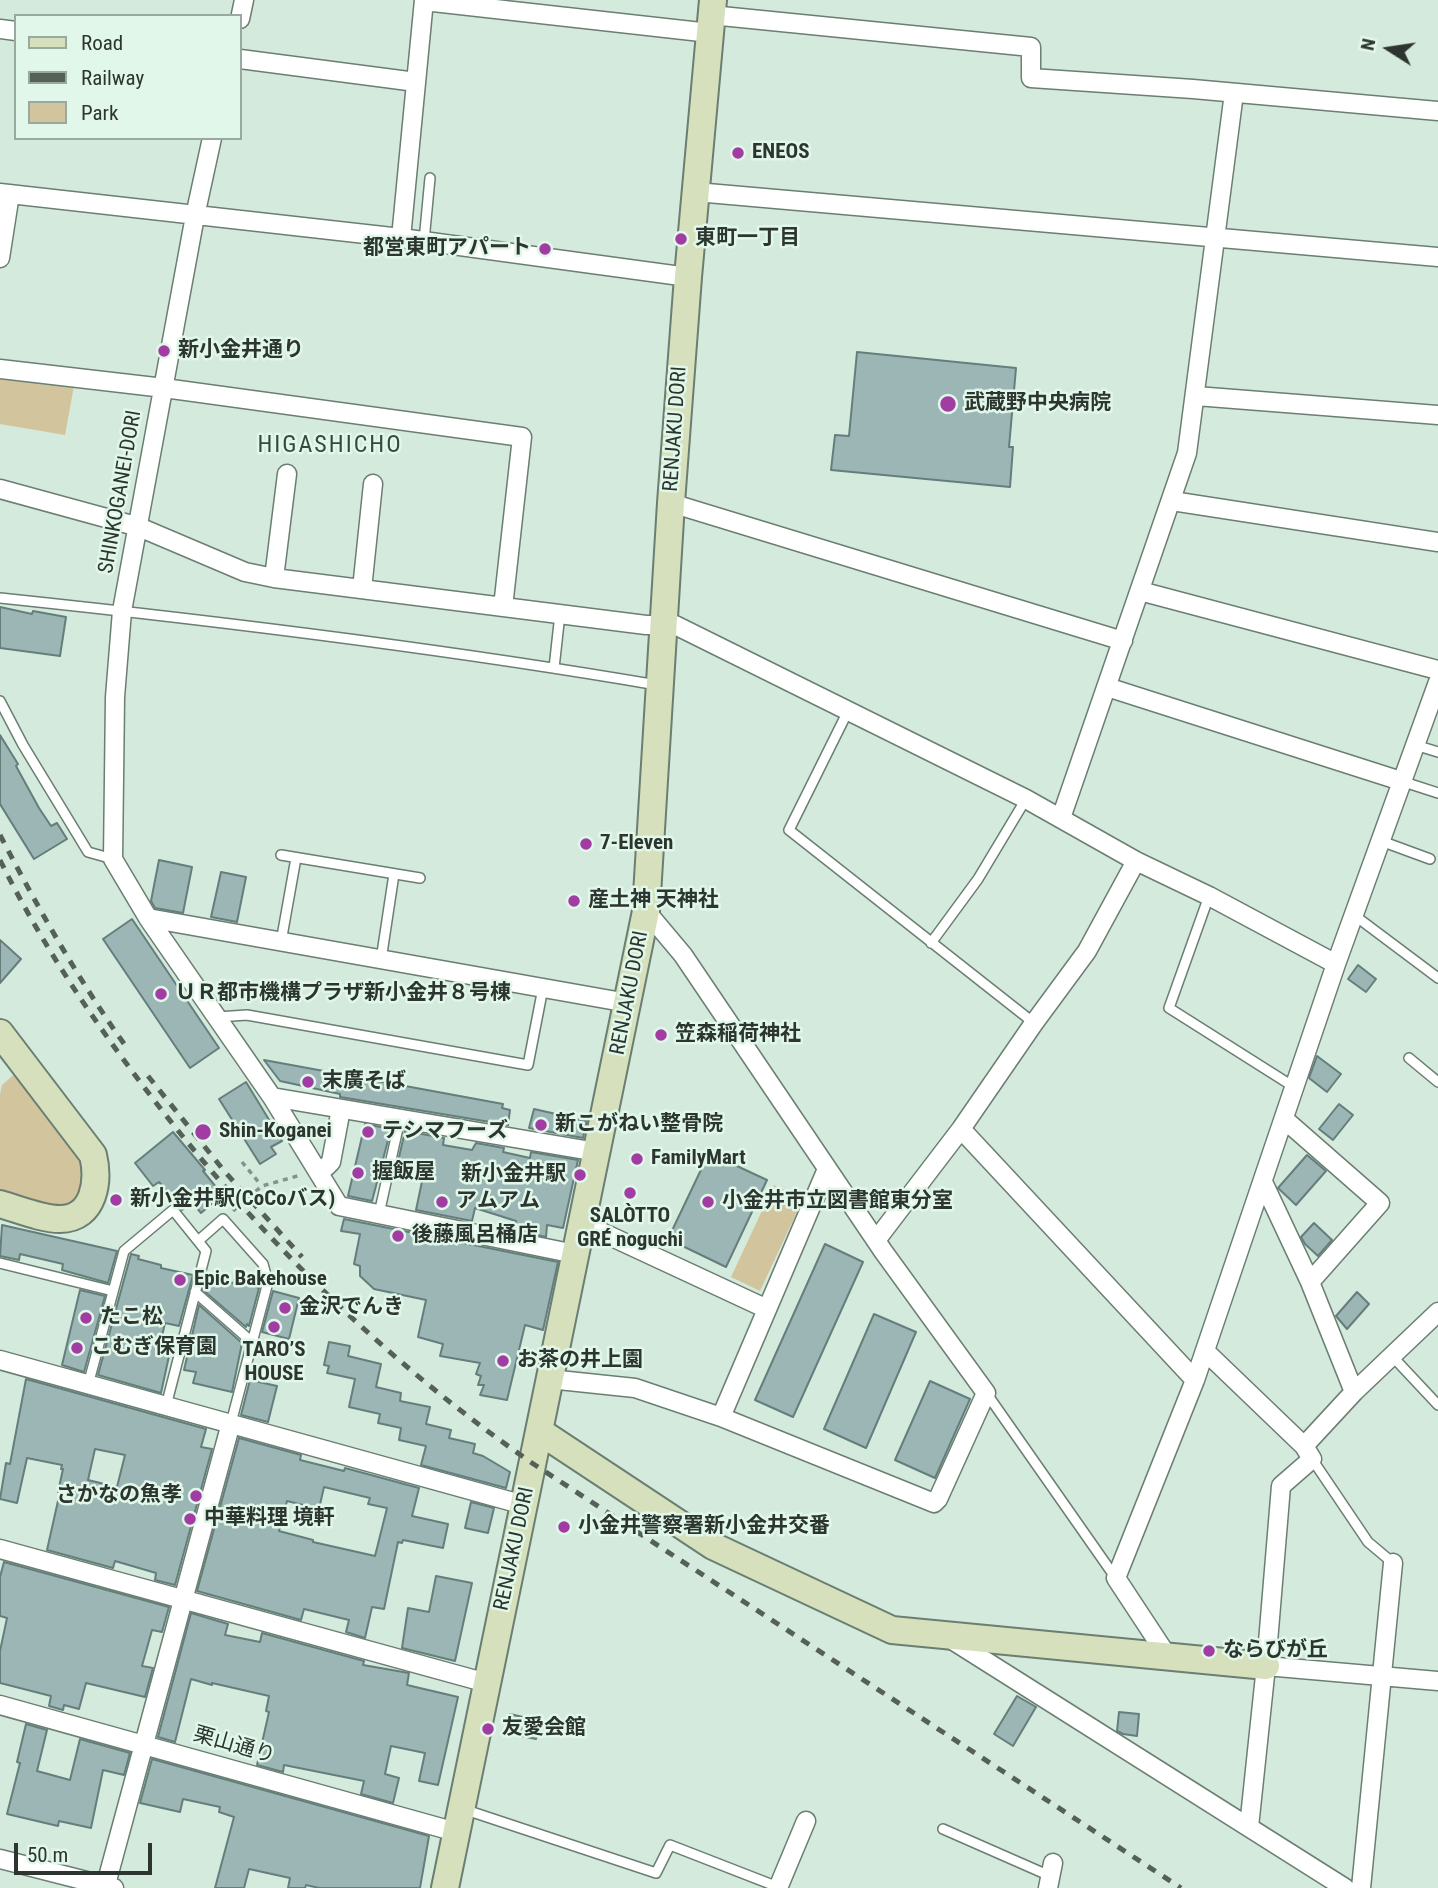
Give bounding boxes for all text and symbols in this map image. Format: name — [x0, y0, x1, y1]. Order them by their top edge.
legend — [14, 14, 242, 140]
north arrow — [1354, 14, 1424, 84]
text: Road — [81, 31, 123, 55]
text: N — [1356, 36, 1380, 53]
text: Railway — [81, 66, 144, 90]
text: Park — [81, 101, 118, 125]
place label: ENEOS — [752, 140, 809, 166]
marker: ENEOS — [730, 145, 746, 161]
place label: 東町一丁目 — [695, 226, 800, 252]
marker: 東町一丁目 — [673, 231, 689, 247]
place label: 都営東町アパート — [363, 236, 531, 262]
marker: 都営東町アパート — [537, 241, 553, 257]
place label: 新小金井通り — [178, 338, 304, 364]
marker: 新小金井通り — [156, 343, 172, 359]
street label: RENJAKU DORI — [659, 365, 693, 493]
place label: 武蔵野中央病院 — [964, 391, 1111, 417]
marker: 武蔵野中央病院 — [938, 394, 958, 414]
street label: SHINKOGANEI-DORI — [94, 408, 148, 576]
district label: HIGASHICHO — [259, 432, 401, 460]
place label: 7-Eleven — [600, 831, 673, 857]
marker: 7-Eleven — [578, 836, 594, 852]
place label: 産土神 天神社 — [588, 888, 719, 914]
marker: 産土神 天神社 — [566, 893, 582, 909]
street label: RENJAKU DORI — [606, 929, 654, 1057]
place label: ＵＲ都市機構プラザ新小金井８号棟 — [175, 981, 511, 1007]
marker: ＵＲ都市機構プラザ新小金井８号棟 — [153, 986, 169, 1002]
place label: 笠森稲荷神社 — [675, 1022, 801, 1048]
marker: 笠森稲荷神社 — [653, 1027, 669, 1043]
place label: 末廣そば — [322, 1069, 406, 1095]
marker: 末廣そば — [300, 1074, 316, 1090]
place label: 新こがねい整骨院 — [555, 1112, 723, 1138]
marker: 新こがねい整骨院 — [533, 1117, 549, 1133]
place label: Shin-Koganei — [219, 1119, 332, 1145]
place label: テシマフーズ — [382, 1119, 508, 1145]
marker: Shin-Koganei — [193, 1122, 213, 1142]
marker: テシマフーズ — [360, 1124, 376, 1140]
place label: FamilyMart — [651, 1146, 746, 1172]
marker: FamilyMart — [629, 1151, 645, 1167]
place label: 握飯屋 — [372, 1160, 435, 1186]
place label: 新小金井駅 — [461, 1162, 566, 1188]
marker: 握飯屋 — [350, 1165, 366, 1181]
marker: 新小金井駅 — [572, 1167, 588, 1183]
marker: SALÒTTO GRÉ noguchi — [622, 1185, 638, 1201]
place label: 新小金井駅(CoCoバス) — [130, 1187, 335, 1213]
place label: アムアム — [456, 1189, 540, 1215]
place label: 小金井市立図書館東分室 — [722, 1189, 953, 1215]
marker: 新小金井駅(CoCoバス) — [108, 1192, 124, 1208]
marker: アムアム — [434, 1194, 450, 1210]
marker: 小金井市立図書館東分室 — [700, 1194, 716, 1210]
place label: SALÒTTO GRÉ noguchi — [577, 1204, 683, 1254]
place label: 後藤風呂桶店 — [412, 1223, 538, 1249]
marker: 後藤風呂桶店 — [390, 1228, 406, 1244]
place label: Epic Bakehouse — [194, 1267, 327, 1293]
marker: Epic Bakehouse — [172, 1272, 188, 1288]
place label: 金沢でんき — [299, 1295, 404, 1321]
marker: 金沢でんき — [277, 1300, 293, 1316]
place label: たこ松 — [100, 1305, 163, 1331]
marker: たこ松 — [78, 1310, 94, 1326]
marker: TARO’S HOUSE — [266, 1319, 282, 1335]
place label: こむぎ保育園 — [91, 1335, 217, 1361]
place label: TARO’S HOUSE — [242, 1338, 306, 1388]
marker: こむぎ保育園 — [69, 1340, 85, 1356]
place label: お茶の井上園 — [517, 1348, 643, 1374]
marker: お茶の井上園 — [495, 1353, 511, 1369]
place label: さかなの魚孝 — [56, 1483, 182, 1509]
street label: RENJAKU DORI — [490, 1485, 540, 1613]
marker: さかなの魚孝 — [188, 1488, 204, 1504]
place label: 中華料理 境軒 — [204, 1506, 335, 1532]
marker: 中華料理 境軒 — [182, 1511, 198, 1527]
place label: 小金井警察署新小金井交番 — [578, 1514, 830, 1540]
marker: 小金井警察署新小金井交番 — [556, 1519, 572, 1535]
place label: ならびが丘 — [1223, 1638, 1328, 1664]
marker: ならびが丘 — [1201, 1643, 1217, 1659]
place label: 友愛会館 — [502, 1716, 586, 1742]
marker: 友愛会館 — [480, 1721, 496, 1737]
street label: 栗山通り — [190, 1722, 278, 1770]
scale bar — [18, 1828, 156, 1872]
text: 50 m — [27, 1843, 68, 1867]

